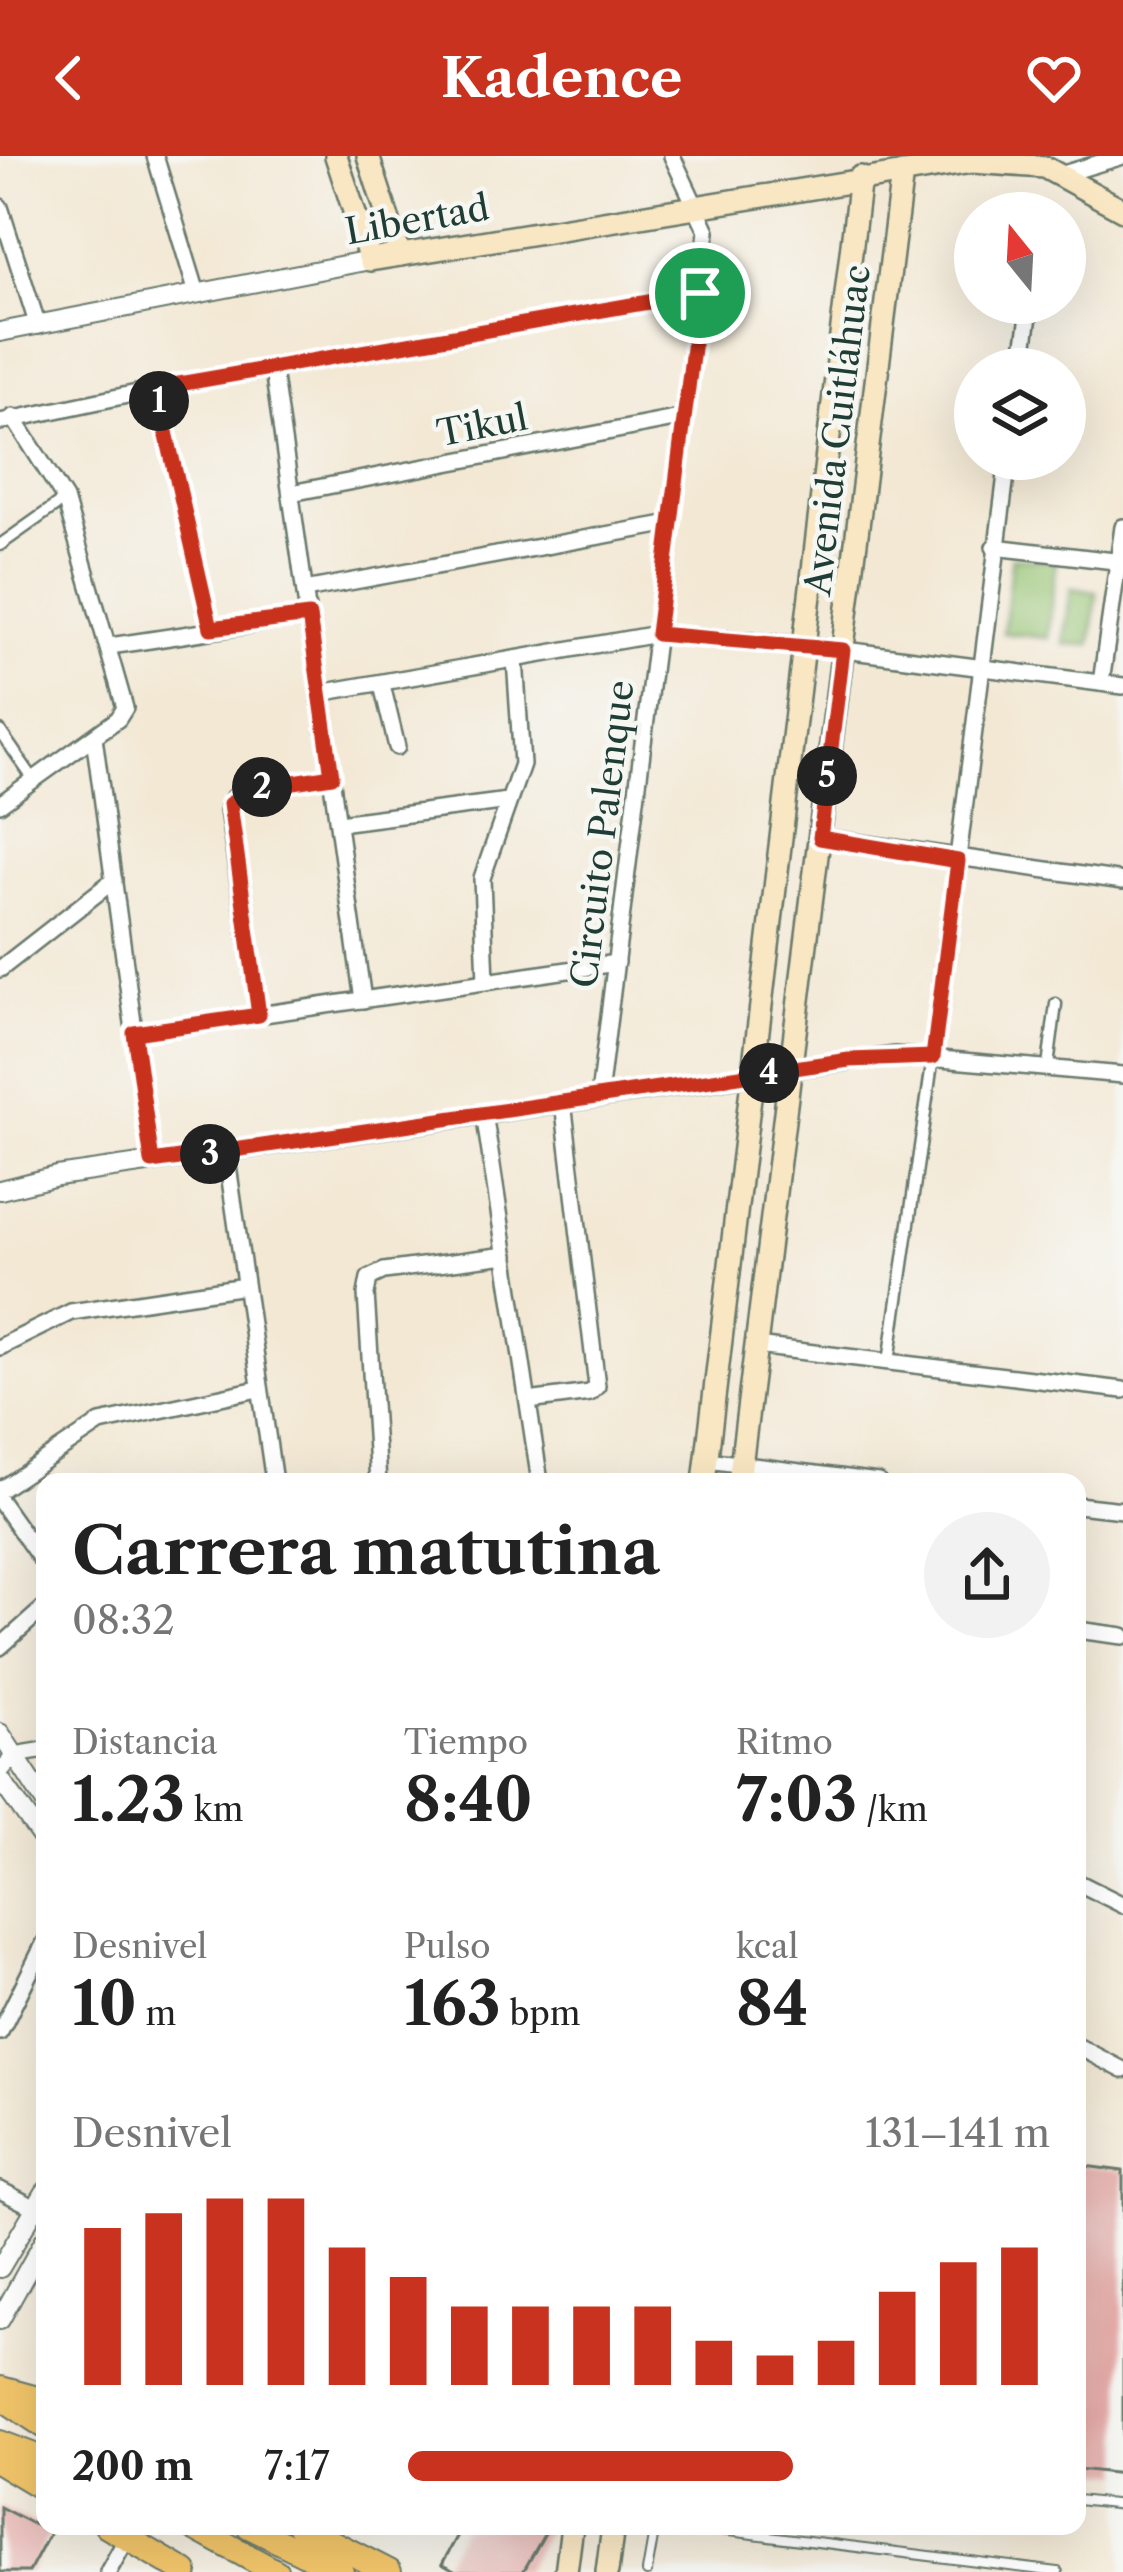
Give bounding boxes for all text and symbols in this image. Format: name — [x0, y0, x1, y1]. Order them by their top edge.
icon: back — [36, 45, 102, 111]
text: Kadence — [441, 45, 682, 111]
icon: heart — [1021, 45, 1087, 111]
street label: Libertad — [342, 185, 492, 253]
north arrow — [954, 192, 1086, 324]
map controls — [954, 192, 1086, 480]
pin — [649, 242, 751, 344]
icon: arrive — [667, 260, 733, 326]
street label: Avenida Cuitláhuac — [795, 262, 879, 599]
button: layers — [954, 348, 1086, 480]
pin: 1 — [129, 371, 189, 431]
text: 1 — [152, 380, 166, 421]
street label: Tikul — [433, 395, 531, 455]
street label: Circuito Palenque — [561, 678, 643, 990]
pin: 5 — [797, 746, 857, 806]
text: 5 — [818, 755, 836, 796]
pin: 2 — [232, 757, 292, 817]
text: 2 — [252, 766, 272, 807]
pin: 4 — [739, 1043, 799, 1103]
text: 4 — [759, 1052, 779, 1093]
pin: 3 — [180, 1124, 240, 1184]
text: 3 — [201, 1133, 219, 1174]
text: Carrera matutina — [72, 1510, 660, 1591]
button: share — [924, 1512, 1050, 1638]
text: 08:32 — [72, 1596, 175, 1644]
text: Distancia — [72, 1722, 217, 1763]
text: Tiempo — [404, 1722, 528, 1763]
text: Ritmo — [736, 1722, 833, 1763]
text: 1.23 — [72, 1763, 185, 1837]
text: 8:40 — [404, 1763, 533, 1837]
text: 7:03 — [736, 1763, 857, 1837]
text: km — [185, 1789, 244, 1830]
text: /km — [857, 1789, 928, 1830]
text: Desnivel — [72, 1926, 207, 1967]
text: Pulso — [404, 1926, 491, 1967]
text: kcal — [736, 1926, 798, 1967]
text: 10 — [72, 1967, 137, 2041]
text: 163 — [404, 1967, 501, 2041]
text: 84 — [736, 1967, 808, 2041]
text: m — [137, 1993, 176, 2034]
text: bpm — [501, 1993, 581, 2034]
text: Desnivel — [72, 2109, 232, 2157]
text: 131–141 m — [865, 2109, 1050, 2157]
text: 200 m — [72, 2442, 193, 2490]
text: 7:17 — [264, 2442, 330, 2490]

